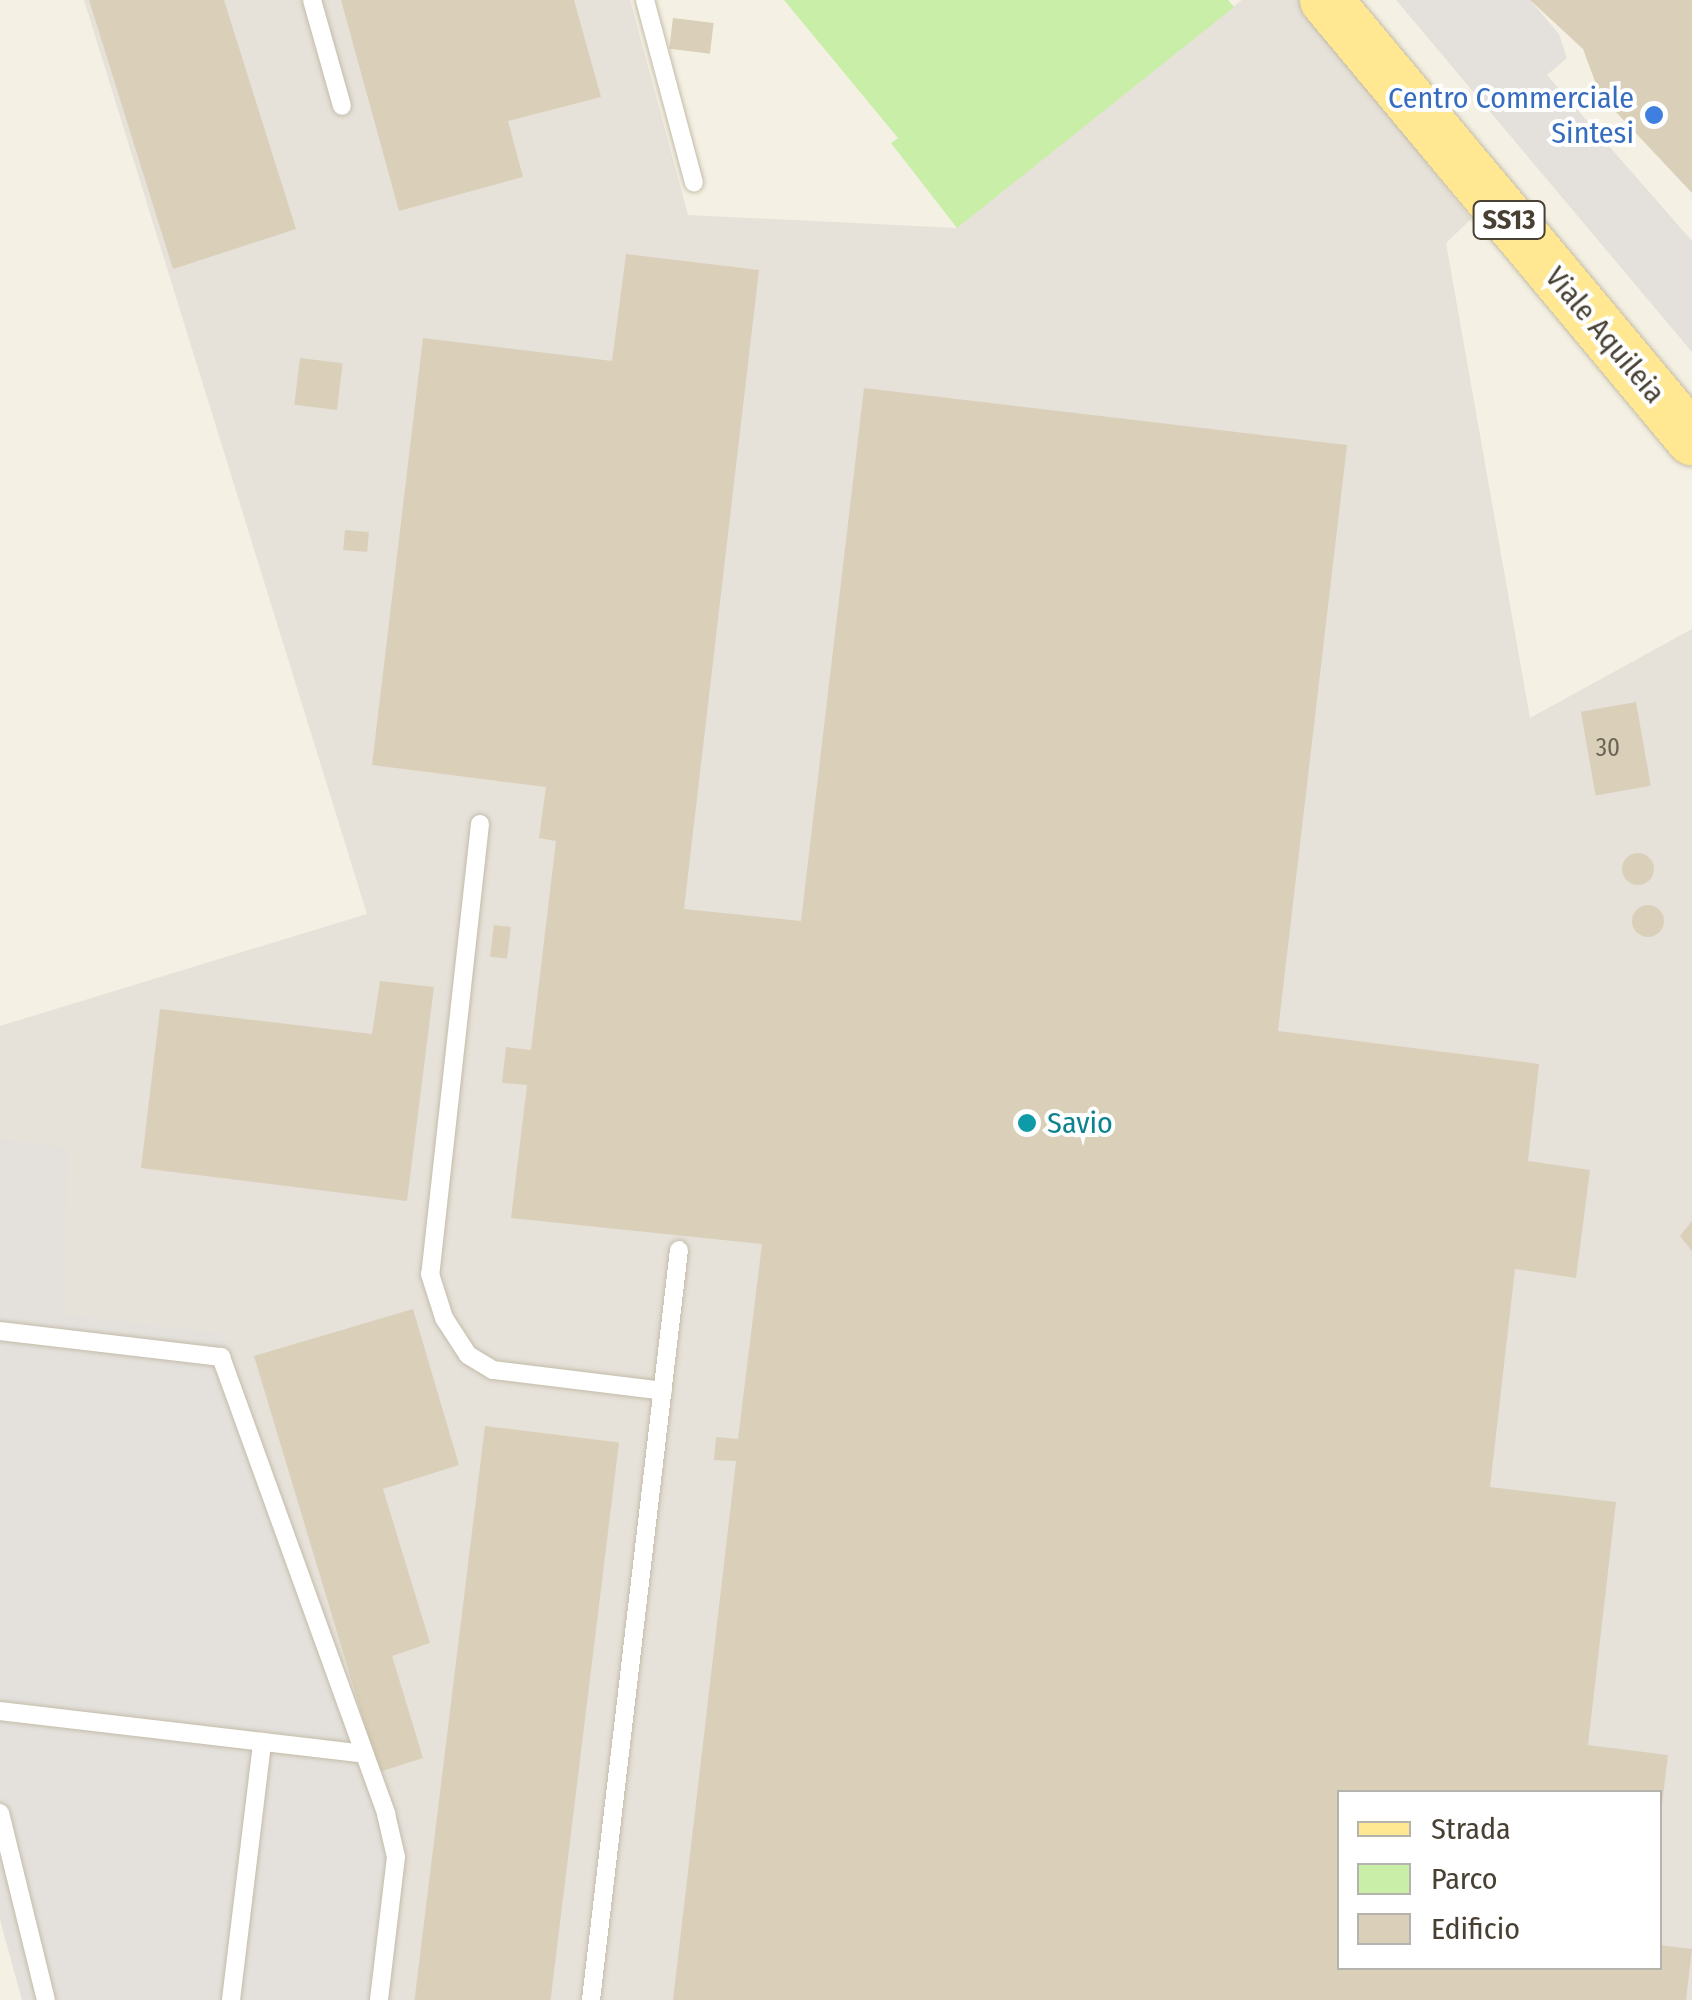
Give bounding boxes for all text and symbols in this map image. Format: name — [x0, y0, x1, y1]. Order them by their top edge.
place label: Centro Commerciale Sintesi — [1388, 80, 1634, 150]
marker: Centro Commerciale Sintesi — [1643, 104, 1665, 126]
road number: SS13 — [1472, 197, 1546, 243]
street label: Viale Aquileia — [1538, 260, 1672, 410]
house number: 30 — [1596, 733, 1620, 763]
place label: Savio — [1047, 1105, 1113, 1141]
marker: Savio — [1016, 1112, 1038, 1134]
legend — [1337, 1790, 1662, 1970]
text: Strada — [1431, 1811, 1511, 1847]
text: Parco — [1431, 1861, 1498, 1897]
text: Edificio — [1431, 1911, 1520, 1947]

